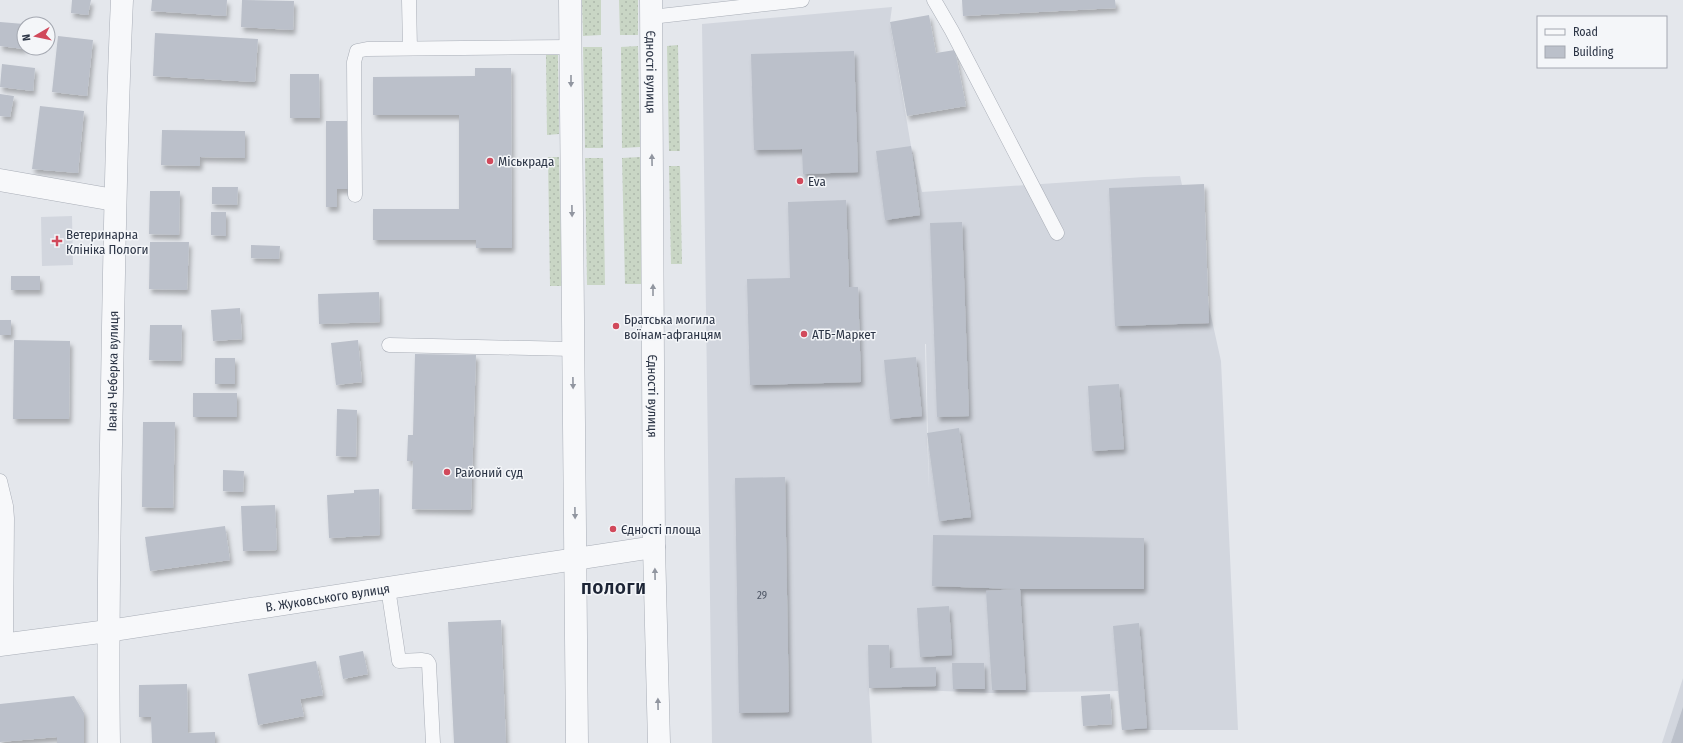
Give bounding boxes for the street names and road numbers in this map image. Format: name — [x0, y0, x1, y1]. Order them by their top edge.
street label: Єдності вулиця — [644, 30, 659, 114]
street label: Івана Чеберка вулиця — [104, 311, 121, 432]
street label: Єдності вулиця — [645, 354, 661, 438]
street label: В. Жуковського вулиця — [264, 580, 391, 614]

